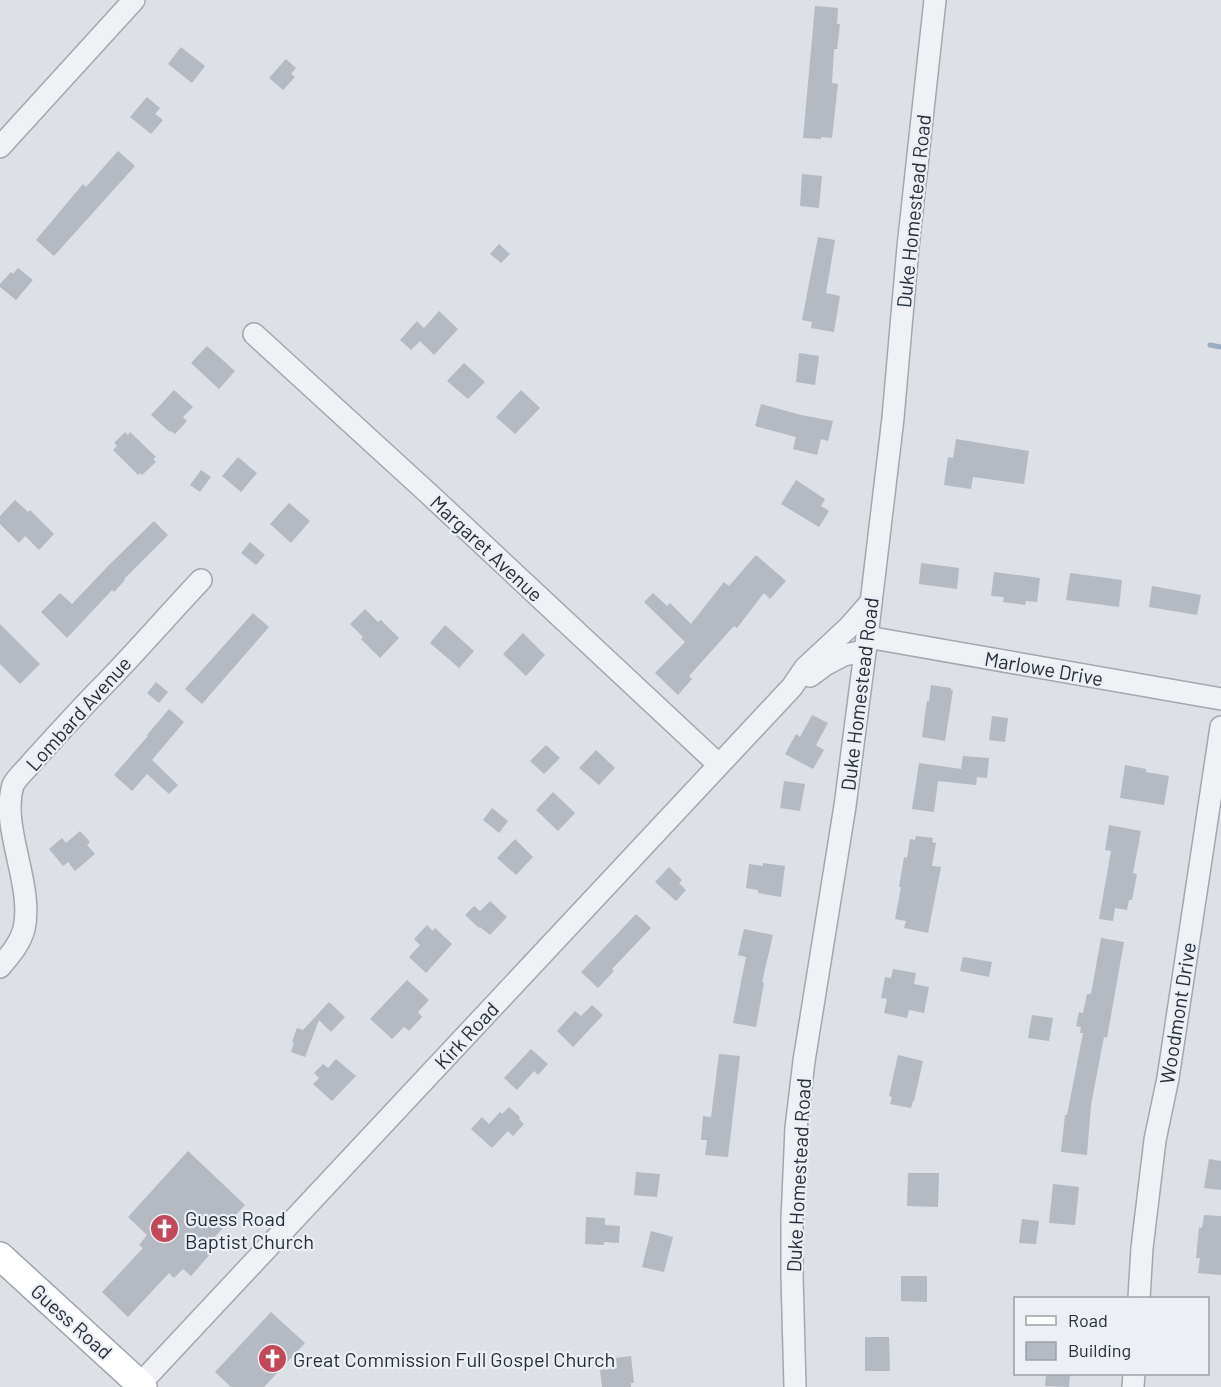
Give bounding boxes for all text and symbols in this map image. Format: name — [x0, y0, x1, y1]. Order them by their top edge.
street label: Duke Homestead Road — [891, 113, 935, 309]
street label: Margaret Avenue — [426, 490, 548, 606]
street label: Duke Homestead Road — [835, 596, 883, 792]
street label: Marlowe Drive — [983, 646, 1105, 690]
street label: Lombard Avenue — [20, 651, 136, 775]
street label: Woodmont Drive — [1154, 940, 1200, 1086]
street label: Kirk Road — [429, 997, 503, 1073]
street label: Duke Homestead Road — [781, 1077, 815, 1273]
place label: Guess Road Baptist Church — [185, 1206, 314, 1253]
church icon: Guess Road Baptist Church — [148, 1213, 180, 1245]
street label: Guess Road — [27, 1278, 117, 1364]
legend — [1014, 1297, 1209, 1375]
text: Road — [1068, 1309, 1108, 1331]
text: Building — [1068, 1339, 1131, 1361]
church icon: Great Commission Full Gospel Church — [256, 1343, 288, 1375]
place label: Great Commission Full Gospel Church — [293, 1347, 615, 1371]

